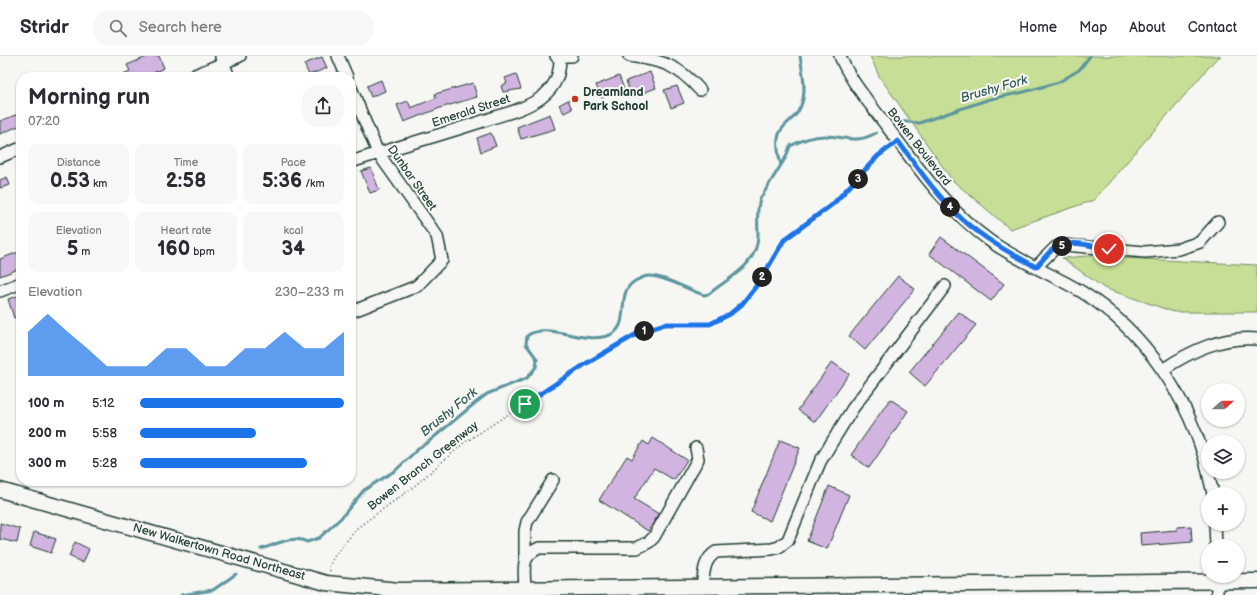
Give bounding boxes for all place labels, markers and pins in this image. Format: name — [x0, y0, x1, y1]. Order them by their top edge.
place label: Dreamland Park School — [583, 85, 648, 114]
marker: Dreamland Park School — [570, 94, 580, 104]
pin: 3 — [848, 169, 868, 189]
pin: 4 — [940, 197, 960, 217]
pin — [1092, 232, 1126, 266]
pin: 5 — [1052, 236, 1072, 256]
pin: 2 — [752, 267, 772, 287]
pin: 1 — [634, 321, 654, 341]
pin — [508, 387, 542, 421]

